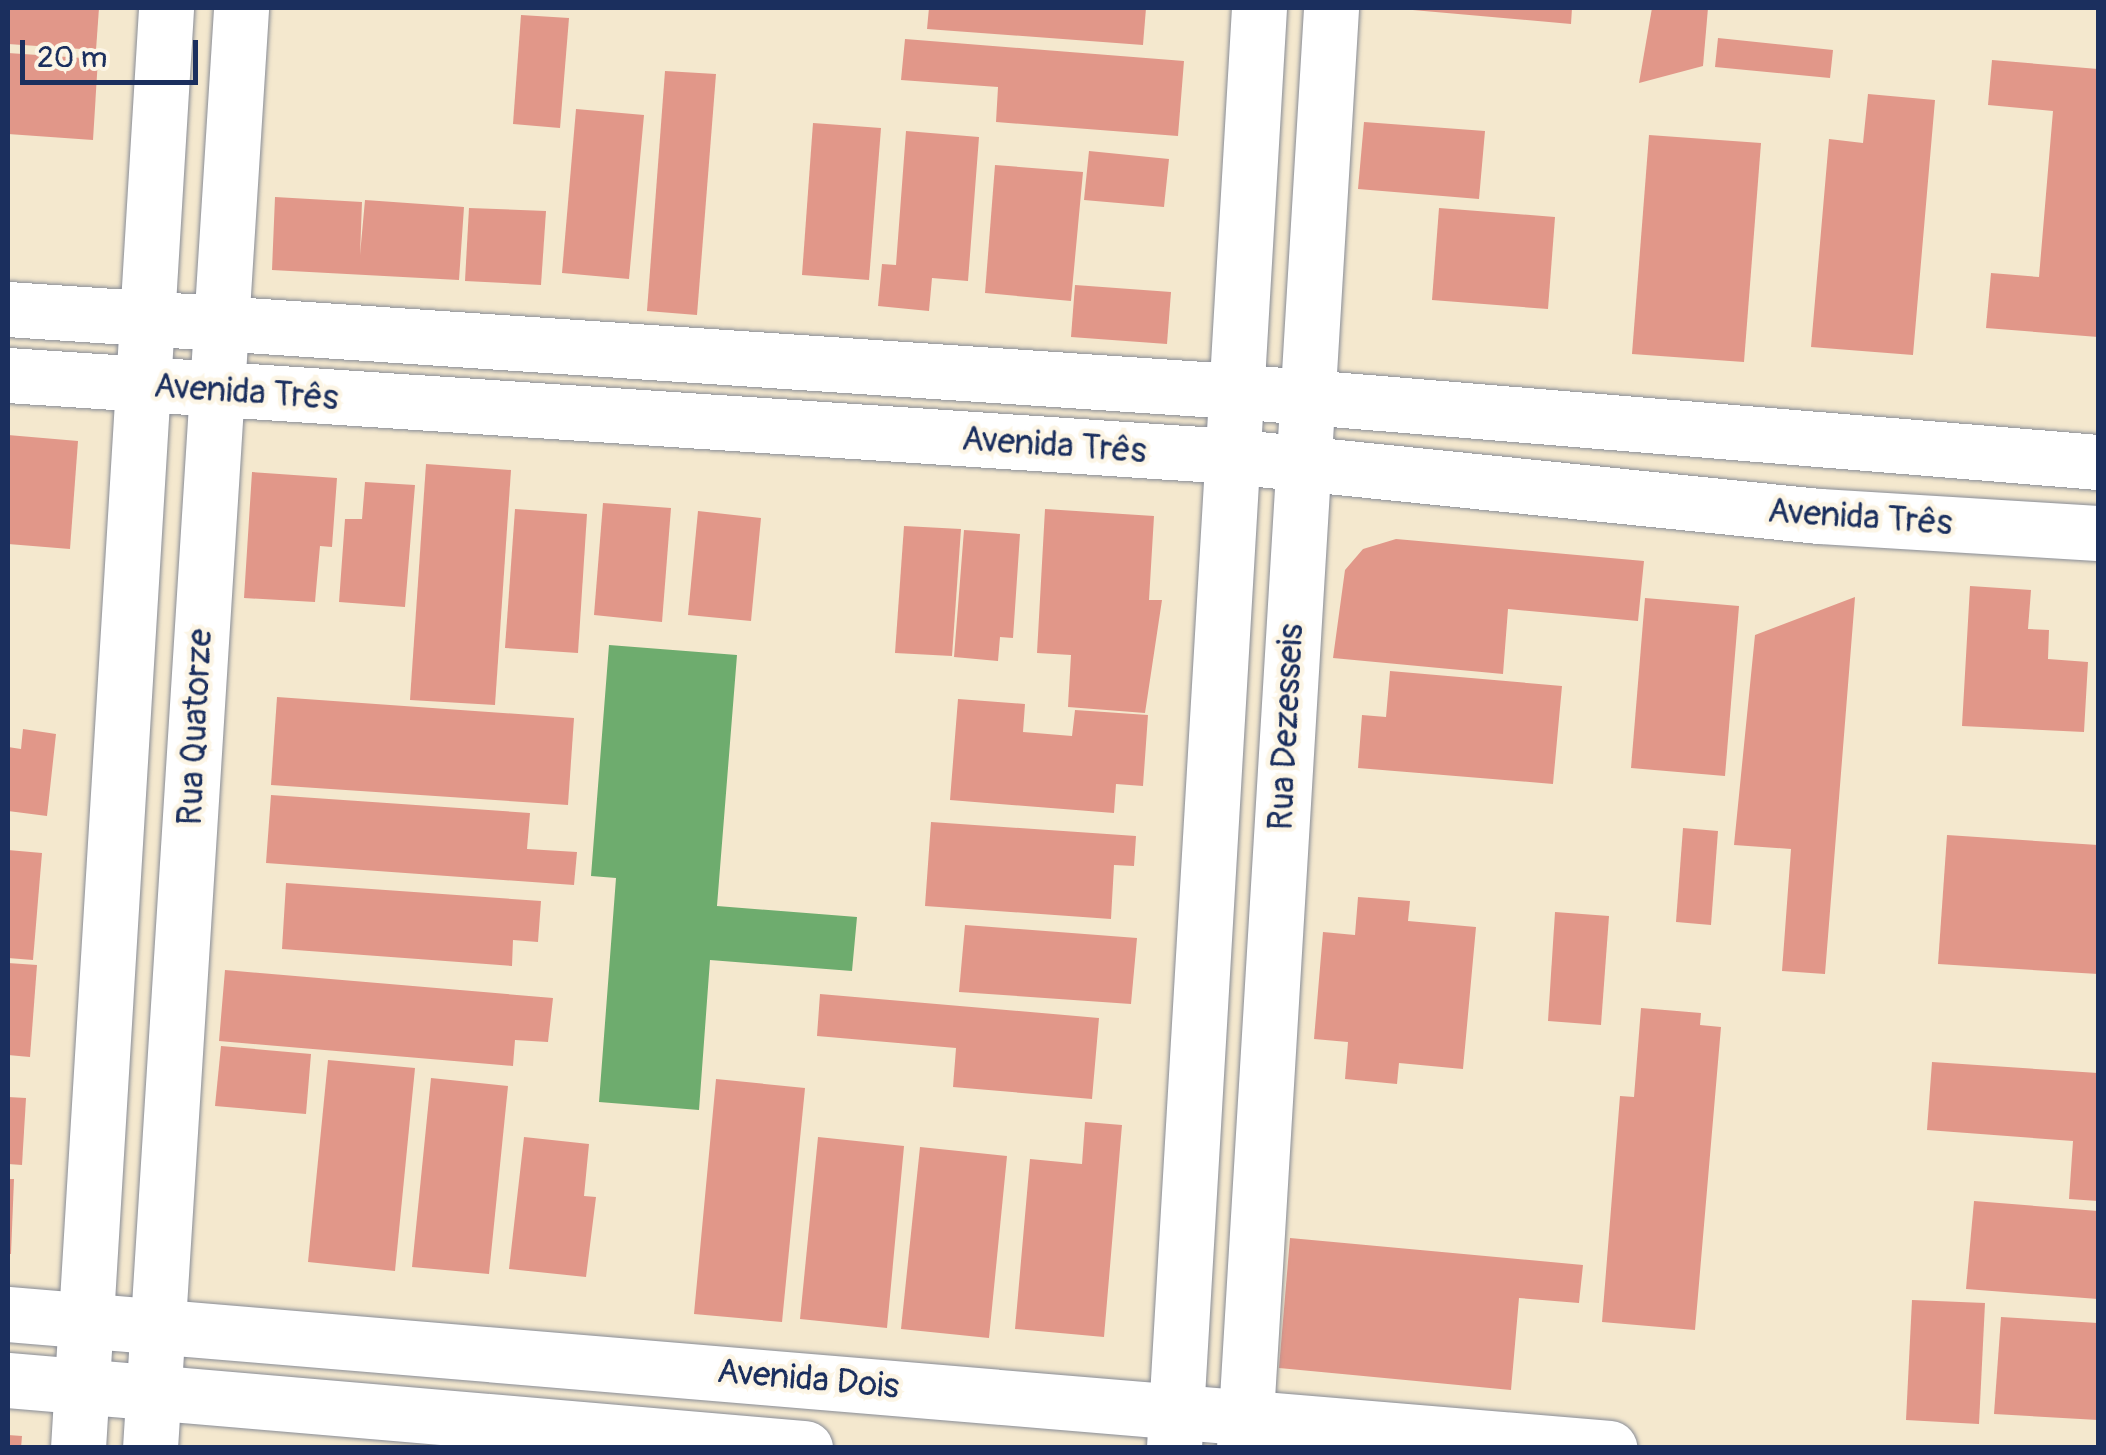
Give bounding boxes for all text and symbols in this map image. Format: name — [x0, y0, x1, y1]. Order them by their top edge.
scale bar — [25, 20, 202, 82]
text: 20 m — [37, 39, 107, 76]
street label: Avenida Três — [152, 365, 340, 419]
street label: Avenida Três — [960, 418, 1148, 472]
street label: Avenida Três — [1766, 490, 1954, 544]
street label: Rua Dezesseis — [1260, 623, 1312, 831]
street label: Rua Quatorze — [169, 628, 221, 826]
street label: Avenida Dois — [715, 1350, 901, 1408]

